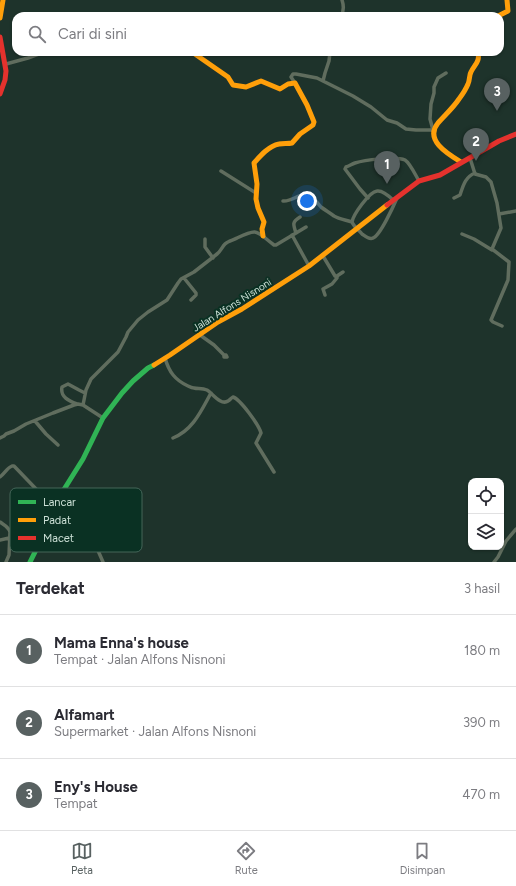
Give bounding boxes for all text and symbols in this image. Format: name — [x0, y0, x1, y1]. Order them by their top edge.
search box — [12, 12, 504, 56]
icon: search — [26, 23, 48, 45]
text: Cari di sini — [58, 25, 127, 43]
pin: 3 — [484, 78, 510, 111]
pin: 2 — [463, 128, 489, 161]
pin: 1 — [374, 151, 400, 184]
your location — [297, 191, 317, 211]
street label: Jalan Alfons Nisnoni — [190, 275, 274, 335]
map controls — [468, 478, 504, 550]
button: locate — [468, 478, 504, 514]
legend — [10, 488, 142, 552]
text: Lancar — [43, 496, 76, 509]
text: Padat — [43, 514, 71, 527]
button: layers — [468, 514, 504, 550]
text: Macet — [43, 532, 74, 545]
text: Terdekat — [16, 578, 85, 598]
text: 3 hasil — [464, 581, 500, 596]
text: Mama Enna's house — [54, 634, 189, 652]
text: 1 — [26, 643, 32, 658]
text: 180 m — [464, 643, 500, 658]
text: Tempat · Jalan Alfons Nisnoni — [54, 652, 225, 667]
text: Alfamart — [54, 706, 115, 724]
text: 2 — [25, 715, 33, 730]
text: 390 m — [463, 715, 500, 730]
text: Supermarket · Jalan Alfons Nisnoni — [54, 724, 256, 739]
text: Eny's House — [54, 778, 138, 796]
text: 3 — [25, 787, 33, 802]
text: 470 m — [462, 787, 500, 802]
text: Tempat — [54, 796, 98, 811]
tab: Peta — [71, 840, 93, 877]
tab: Rute — [235, 840, 258, 877]
tab: Disimpan — [400, 840, 445, 877]

